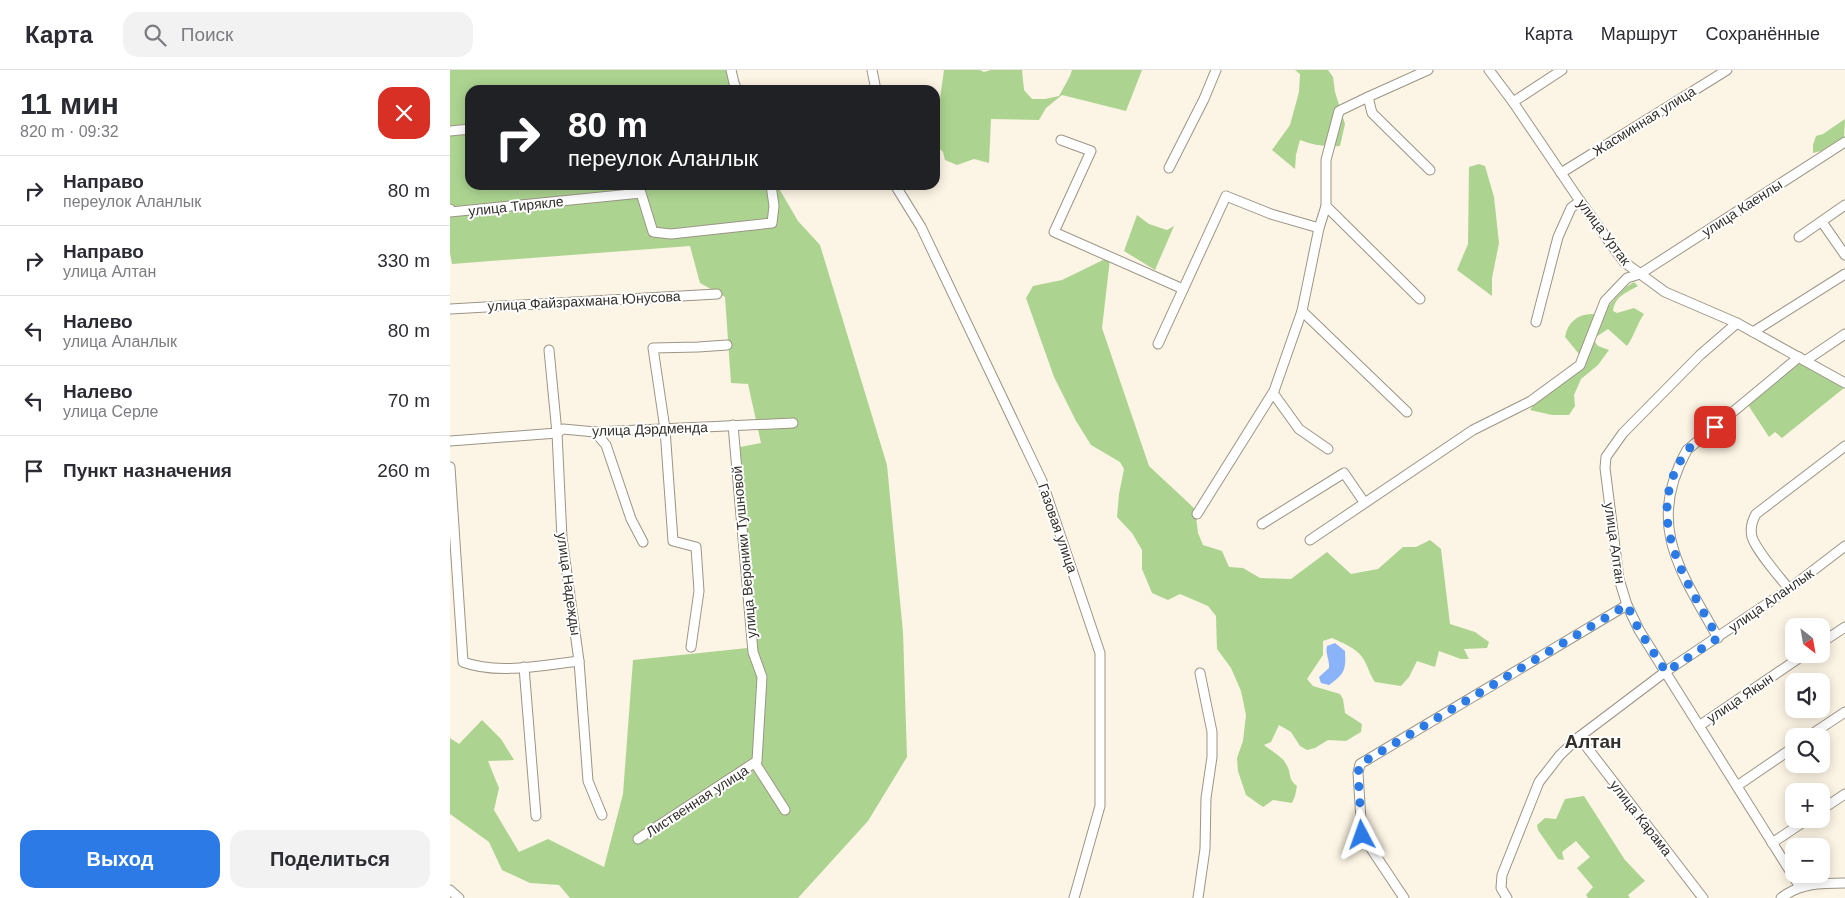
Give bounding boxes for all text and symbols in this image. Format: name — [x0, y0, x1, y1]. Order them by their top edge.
search box — [123, 12, 473, 57]
text: Карта — [25, 21, 93, 48]
icon: search — [141, 21, 169, 49]
text: Поиск — [181, 24, 233, 45]
text: Карта — [1525, 24, 1573, 44]
text: Маршрут — [1601, 24, 1677, 44]
text: Сохранённые — [1705, 24, 1820, 44]
street label: Жасминная улица — [1590, 83, 1699, 159]
text: 11 мин — [20, 87, 119, 120]
button: close — [378, 87, 430, 139]
icon: right — [485, 105, 550, 170]
text: 80 m — [568, 105, 648, 144]
text: 820 m · 09:32 — [20, 123, 119, 140]
text: переулок Аланлык — [568, 146, 758, 171]
text: Направо — [63, 171, 144, 192]
street label: улица Каенлы — [1699, 176, 1785, 240]
icon: right — [20, 177, 48, 205]
text: 80 m — [388, 180, 430, 201]
text: переулок Аланлык — [63, 193, 201, 210]
street label: улица Тирякле — [468, 193, 565, 219]
street label: улица Уртак — [1574, 196, 1634, 269]
text: Направо — [63, 241, 144, 262]
icon: right — [20, 247, 48, 275]
text: 330 m — [377, 250, 430, 271]
text: улица Алтан — [63, 263, 156, 280]
street label: улица Файзрахмана Юнусова — [487, 288, 681, 314]
text: Налево — [63, 311, 133, 332]
icon: left — [20, 317, 48, 345]
text: 80 m — [388, 320, 430, 341]
text: улица Аланлык — [63, 333, 177, 350]
text: Налево — [63, 381, 133, 402]
icon: left — [20, 387, 48, 415]
text: 70 m — [388, 390, 430, 411]
text: улица Серле — [63, 403, 158, 420]
pin — [1694, 406, 1736, 448]
icon: arrive — [1701, 413, 1729, 441]
street label: улица Дэрдменда — [592, 419, 708, 439]
icon: arrive — [20, 457, 48, 485]
text: Пункт назначения — [63, 460, 232, 481]
text: 260 m — [377, 460, 430, 481]
street label: улица Вероники Тушновой — [728, 465, 760, 639]
street label: Газовая улица — [1035, 481, 1081, 575]
street label: улица Алтан — [1601, 501, 1629, 585]
street label: улица Надежды — [554, 532, 584, 636]
street label: улица Аланлык — [1726, 564, 1817, 635]
north arrow — [1785, 618, 1830, 662]
map controls — [1785, 618, 1830, 883]
street label: улица Якын — [1704, 670, 1776, 726]
button: sound — [1785, 673, 1830, 718]
button: search — [1785, 728, 1830, 773]
district label: Алтан — [1564, 731, 1622, 752]
street label: Лиственная улица — [643, 762, 751, 840]
street label: улица Карама — [1607, 777, 1676, 859]
button: + — [1785, 783, 1830, 828]
position arrow — [1335, 808, 1387, 860]
button: Выход — [20, 830, 220, 888]
button: Поделиться — [230, 830, 430, 888]
button: − — [1785, 838, 1830, 883]

